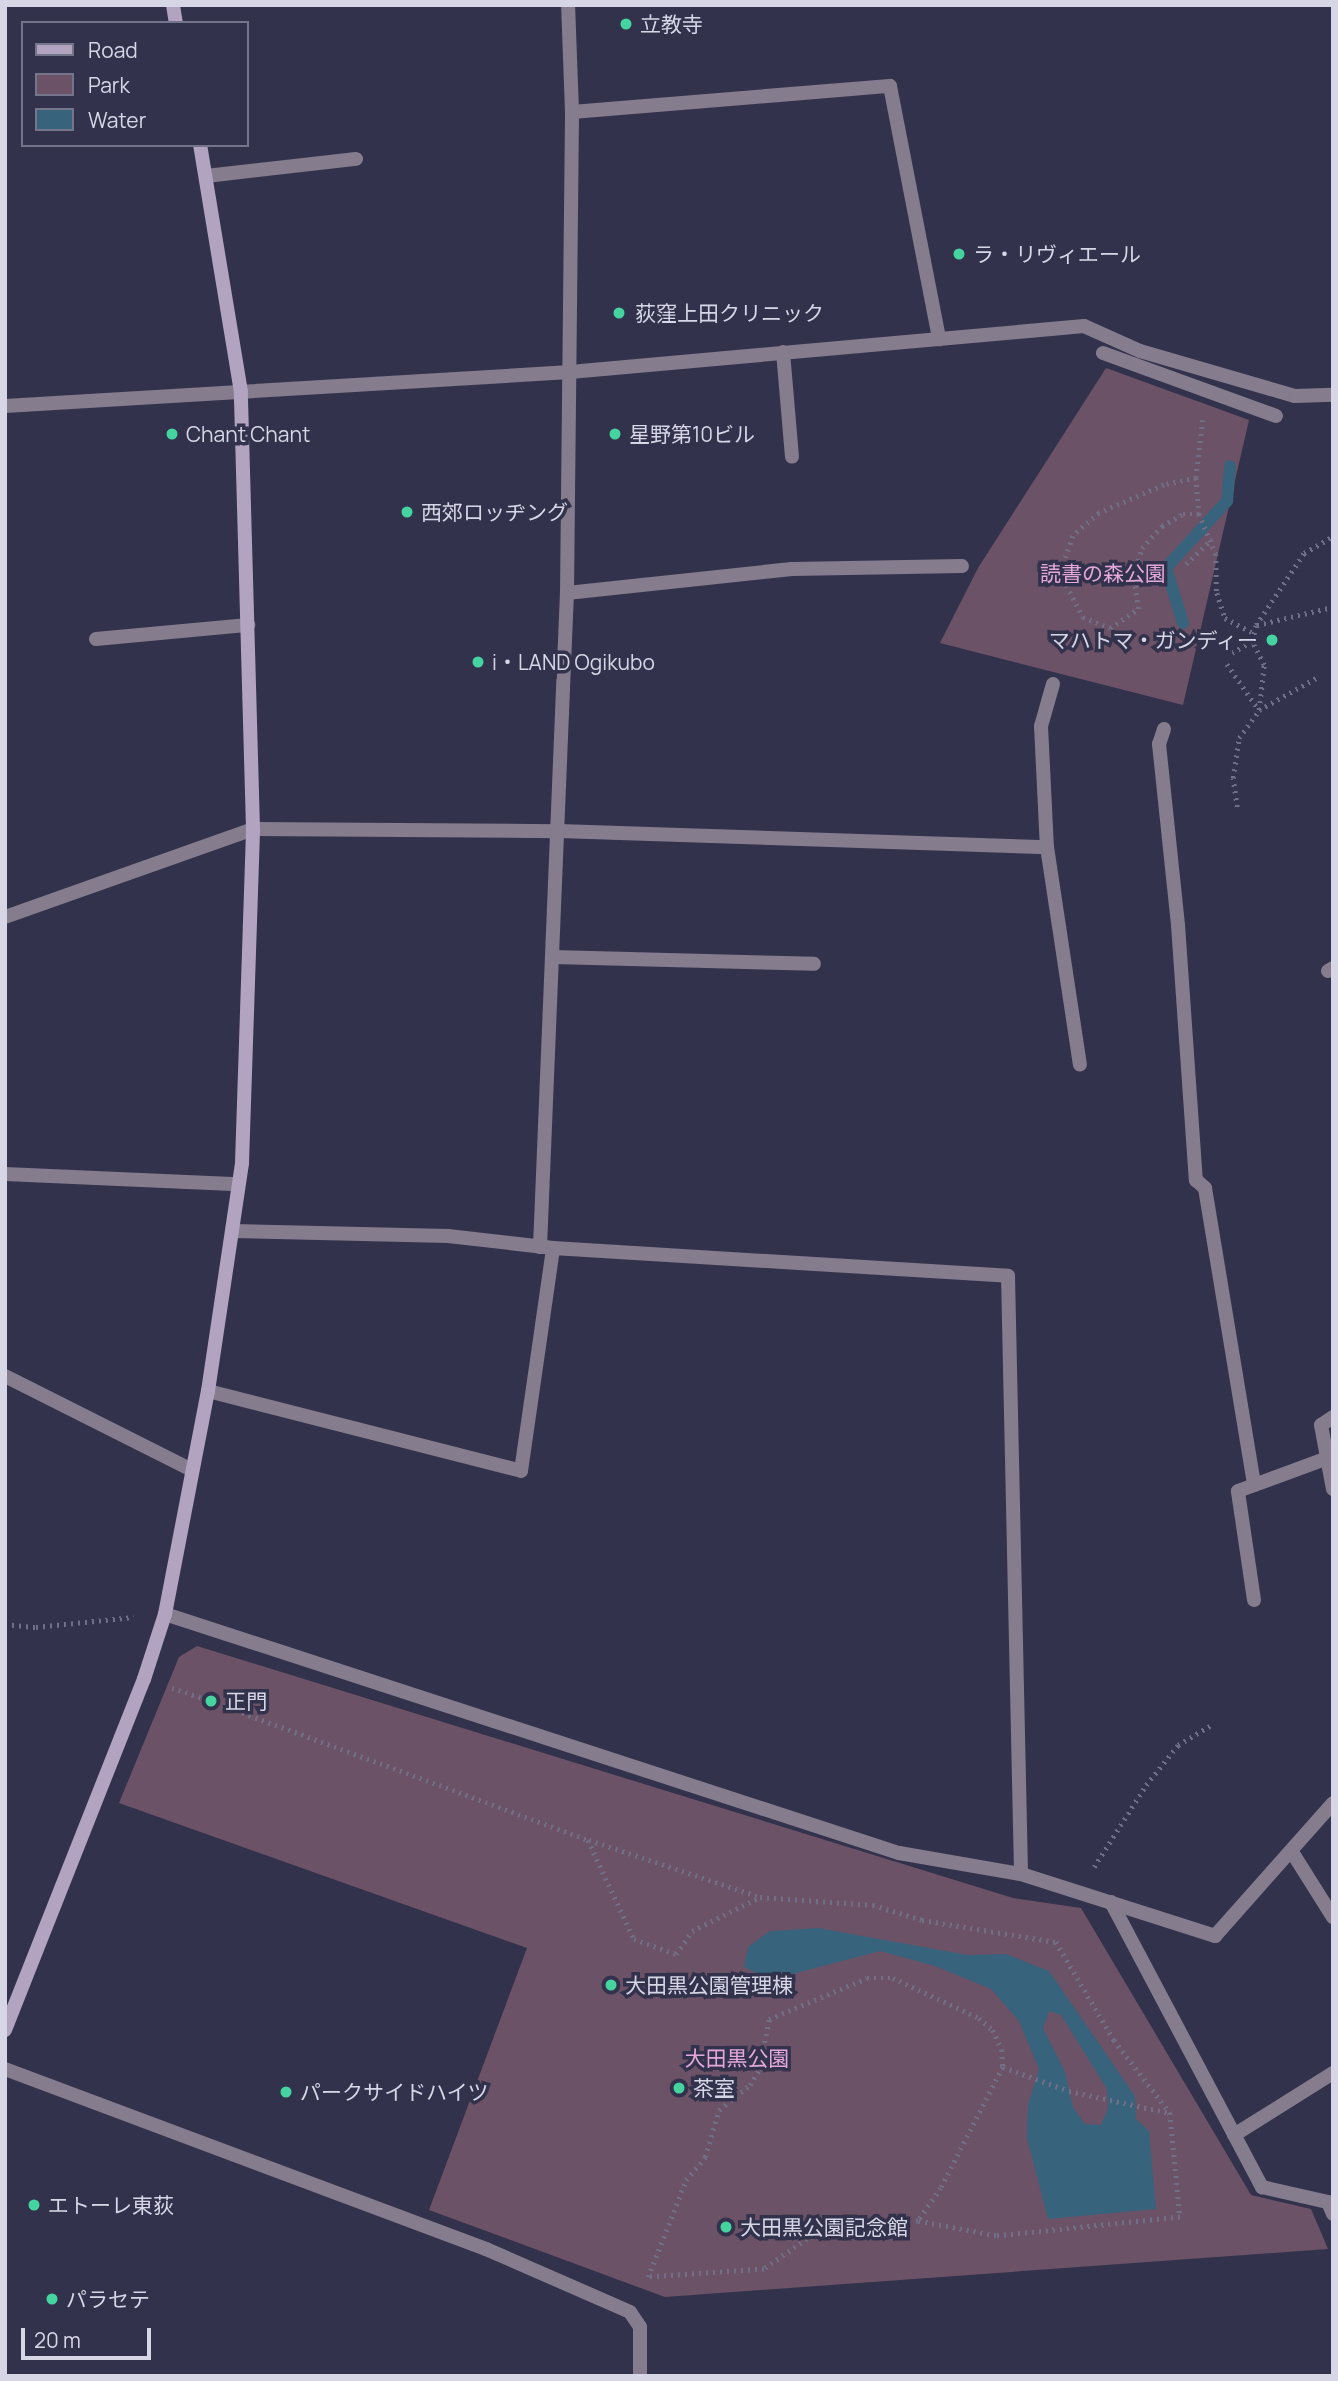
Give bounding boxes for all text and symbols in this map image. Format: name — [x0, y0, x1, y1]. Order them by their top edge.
place label: 立教寺 — [640, 11, 703, 37]
marker: 立教寺 — [618, 16, 634, 32]
legend — [21, 21, 248, 147]
text: Road — [88, 36, 138, 64]
text: Park — [88, 71, 130, 99]
text: Water — [88, 106, 146, 134]
place label: ラ・リヴィエール — [973, 241, 1141, 267]
marker: ラ・リヴィエール — [951, 246, 967, 262]
place label: 荻窪上田クリニック — [635, 300, 824, 326]
marker: 荻窪上田クリニック — [609, 303, 629, 323]
place label: Chant Chant — [186, 421, 310, 447]
place label: 星野第10ビル — [629, 421, 755, 447]
marker: Chant Chant — [164, 426, 180, 442]
marker: 星野第10ビル — [607, 426, 623, 442]
place label: 西郊ロッヂング — [421, 499, 568, 525]
marker: 西郊ロッヂング — [399, 504, 415, 520]
park label: 読書の森公園 — [1040, 560, 1166, 586]
place label: マハトマ・ガンディー — [1048, 627, 1258, 653]
marker: マハトマ・ガンディー — [1264, 632, 1280, 648]
place label: i・LAND Ogikubo — [492, 649, 655, 675]
marker: i・LAND Ogikubo — [470, 654, 486, 670]
place label: 正門 — [225, 1688, 267, 1714]
marker: 正門 — [203, 1693, 219, 1709]
place label: 大田黒公園管理棟 — [625, 1972, 793, 1998]
marker: 大田黒公園管理棟 — [603, 1977, 619, 1993]
park label: 大田黒公園 — [685, 2045, 789, 2071]
place label: 茶室 — [693, 2075, 735, 2101]
place label: パークサイドハイツ — [300, 2079, 489, 2105]
marker: 茶室 — [671, 2080, 687, 2096]
marker: パークサイドハイツ — [278, 2084, 294, 2100]
place label: エトーレ東荻 — [48, 2192, 174, 2218]
marker: エトーレ東荻 — [26, 2197, 42, 2213]
place label: 大田黒公園記念館 — [740, 2214, 908, 2240]
marker: 大田黒公園記念館 — [718, 2219, 734, 2235]
place label: パラセテ — [66, 2286, 150, 2312]
marker: パラセテ — [44, 2291, 60, 2307]
scale bar — [24, 2314, 154, 2358]
text: 20 m — [34, 2326, 81, 2354]

